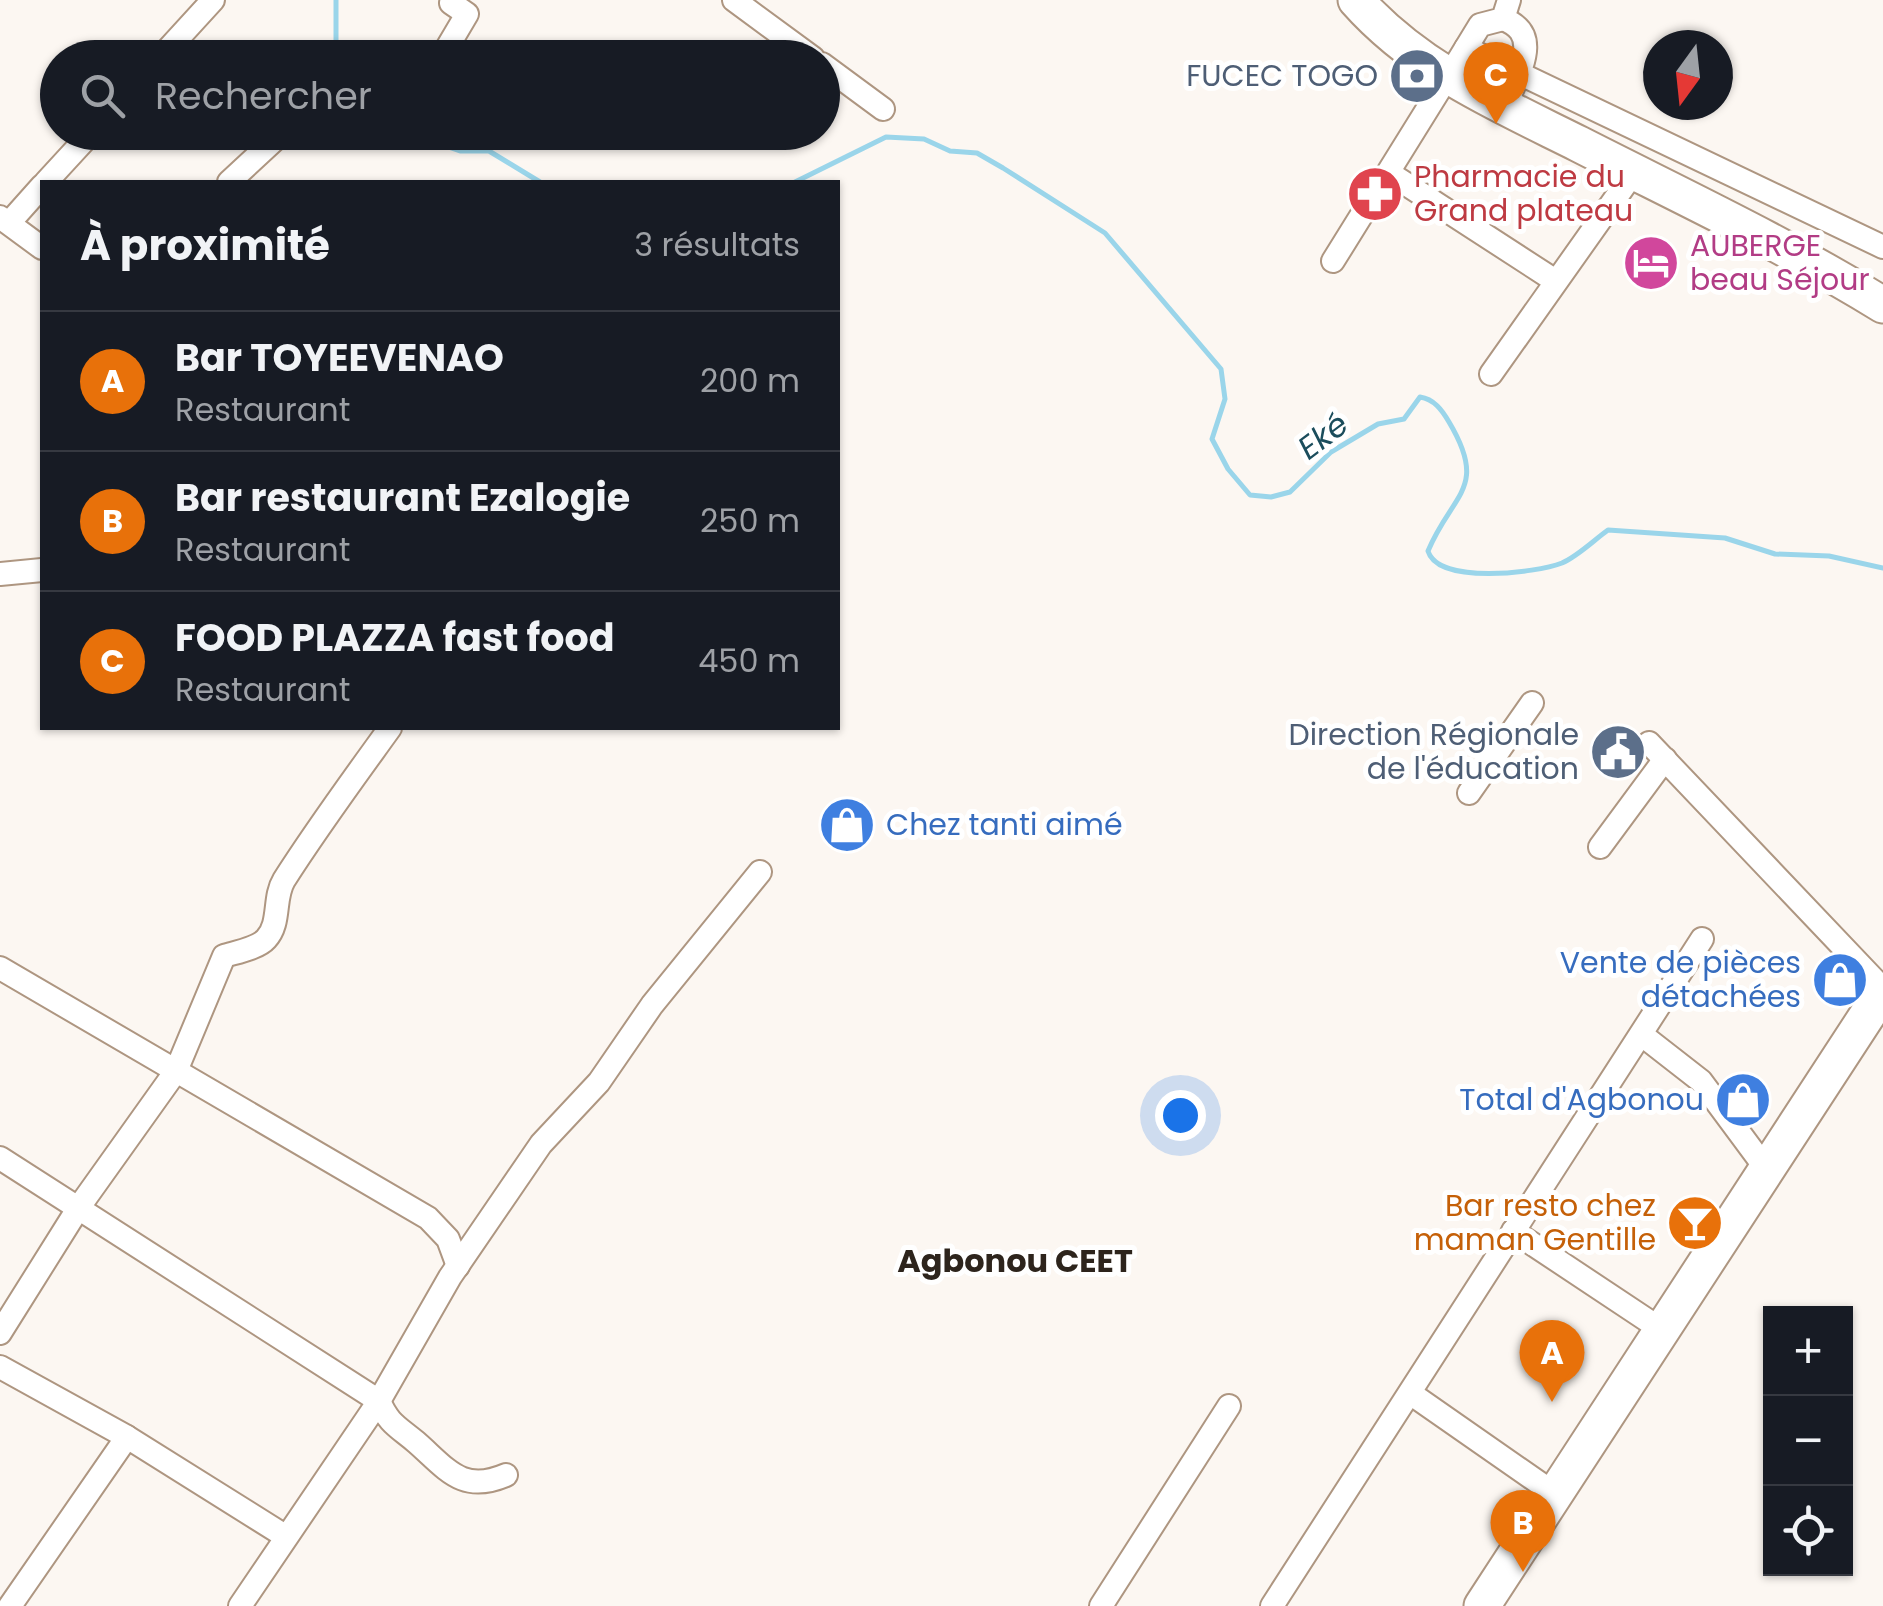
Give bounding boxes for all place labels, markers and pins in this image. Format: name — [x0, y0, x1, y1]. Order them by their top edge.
pin: C — [1464, 42, 1528, 124]
bank icon: FUCEC TOGO — [1387, 46, 1447, 106]
place label: FUCEC TOGO — [1186, 54, 1378, 97]
place label: Pharmacie du Grand plateau — [1414, 155, 1633, 232]
pharmacy icon: Pharmacie du Grand plateau — [1345, 164, 1405, 224]
place label: AUBERGE beau Séjour — [1690, 224, 1870, 301]
hotel icon: AUBERGE beau Séjour — [1621, 233, 1681, 293]
place label: Direction Régionale de l'éducation — [1289, 713, 1579, 790]
public building icon: Direction Régionale de l'éducation — [1588, 722, 1648, 782]
shop icon: Chez tanti aimé — [817, 795, 877, 855]
place label: Chez tanti aimé — [886, 803, 1123, 846]
place label: Vente de pièces détachées — [1560, 941, 1801, 1018]
shop icon: Vente de pièces détachées — [1810, 950, 1870, 1010]
shop icon: Total d'Agbonou — [1713, 1070, 1773, 1130]
place label: Total d'Agbonou — [1459, 1078, 1704, 1121]
place label: Bar resto chez maman Gentille — [1414, 1184, 1656, 1261]
bar icon: Bar resto chez maman Gentille — [1665, 1193, 1725, 1253]
pin: A — [1520, 1320, 1584, 1402]
pin: B — [1490, 1490, 1556, 1572]

